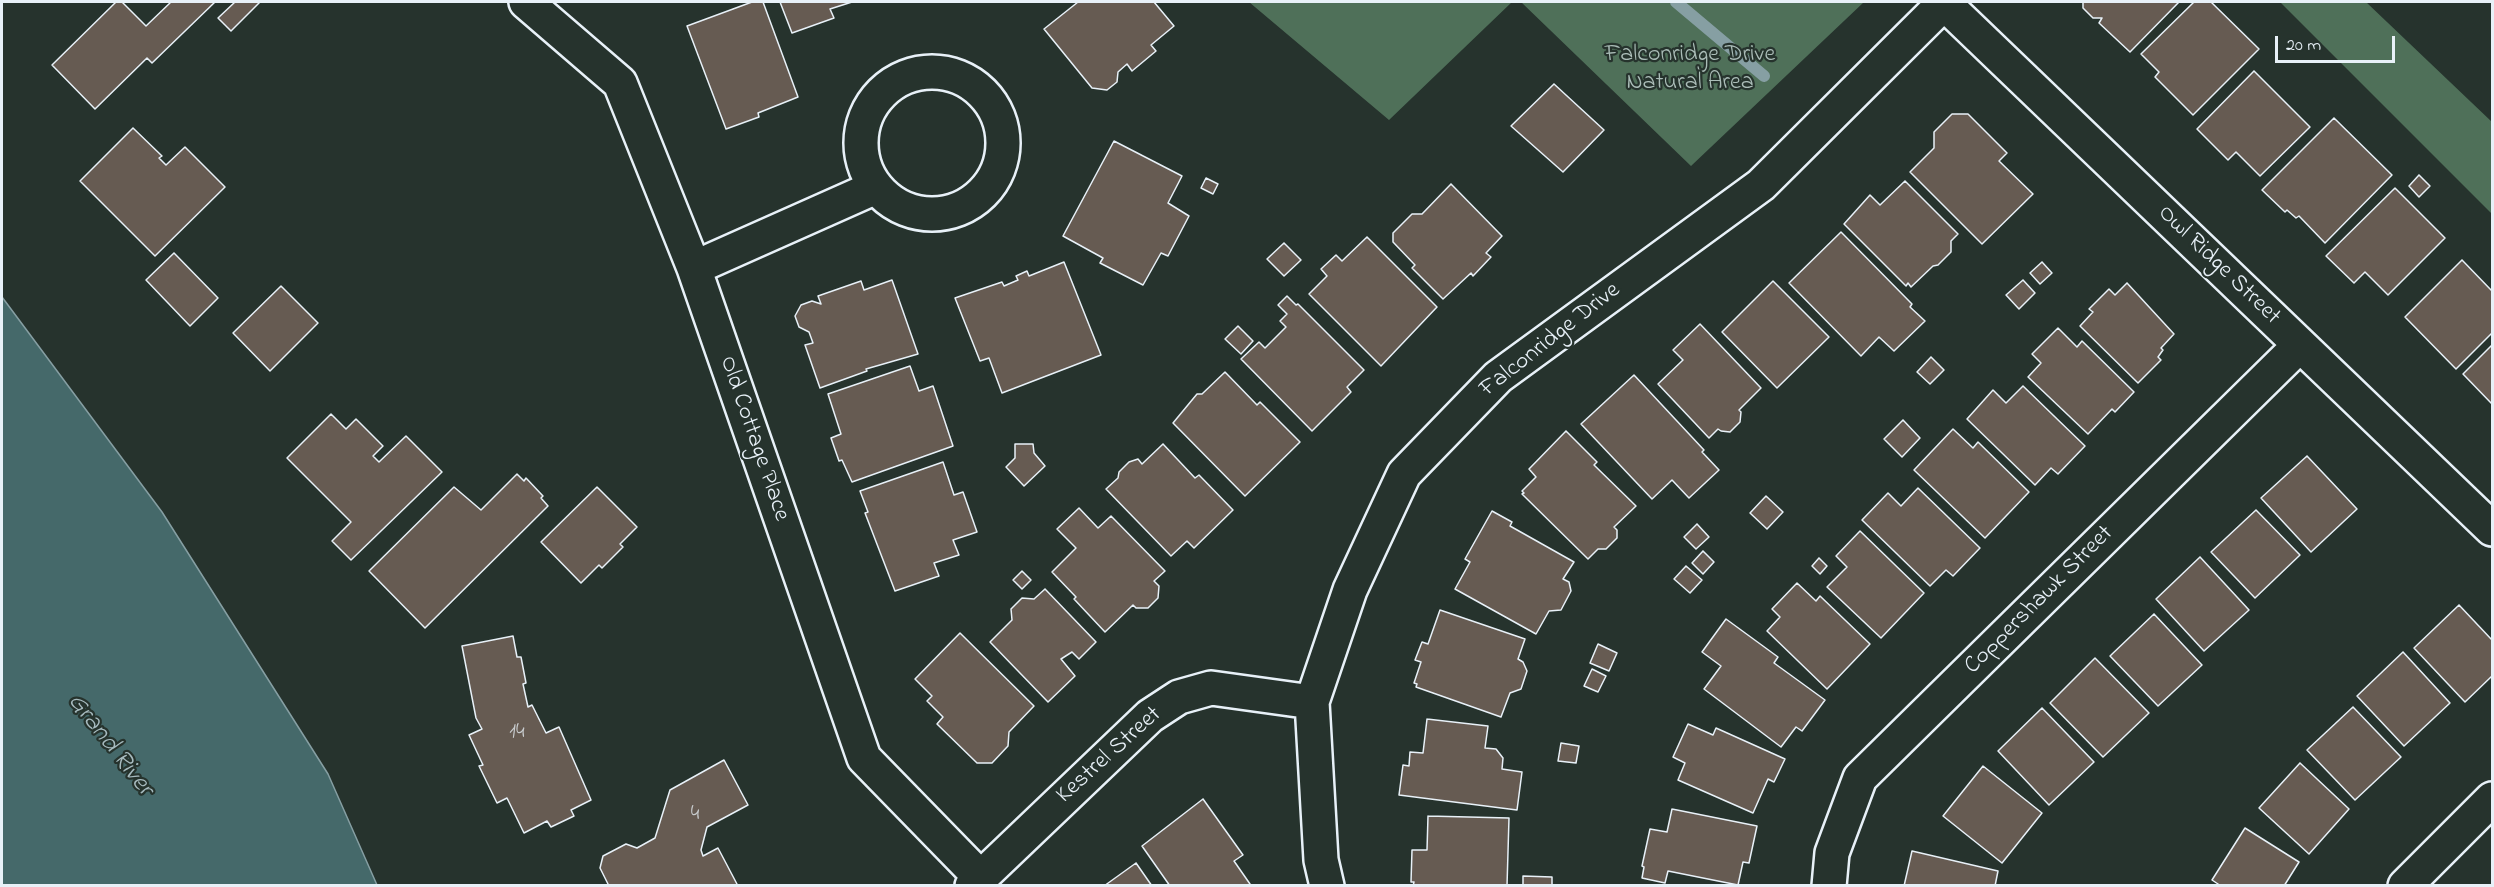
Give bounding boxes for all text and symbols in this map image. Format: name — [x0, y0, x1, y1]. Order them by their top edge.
scale bar — [2278, 24, 2398, 62]
text: 20 m — [2286, 33, 2321, 59]
park label: Falconridge Drive Natural Area — [1605, 42, 1775, 98]
street label: Owl Ridge Street — [2150, 200, 2286, 332]
street label: Falconridge Drive — [1475, 277, 1627, 405]
street label: Old Cottage Place — [711, 353, 795, 525]
street label: Coppershawk Street — [1960, 521, 2120, 681]
water label: Grand River — [59, 688, 159, 804]
street label: Kestrel Street — [1052, 701, 1168, 811]
house number: 14 — [509, 721, 525, 747]
house number: 4 — [691, 803, 699, 829]

